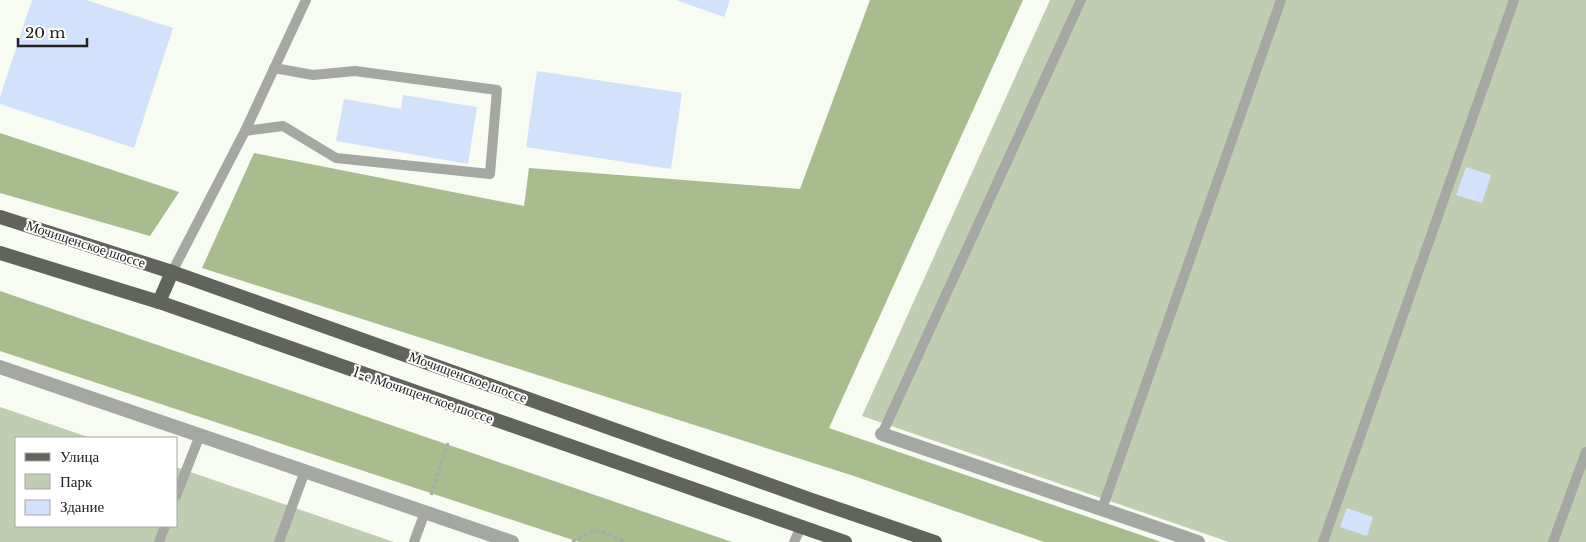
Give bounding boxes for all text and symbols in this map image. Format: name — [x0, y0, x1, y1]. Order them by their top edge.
scale bar — [18, 15, 86, 47]
text: 20 m — [25, 23, 65, 42]
street label: Мочищенское шоссе — [24, 216, 148, 272]
street label: Мочищенское шоссе — [406, 347, 530, 407]
street label: 1-е Мочищенское шоссе — [350, 363, 496, 427]
legend — [15, 437, 178, 527]
text: Улица — [60, 447, 99, 466]
text: Парк — [60, 472, 93, 491]
text: Здание — [60, 497, 104, 516]

